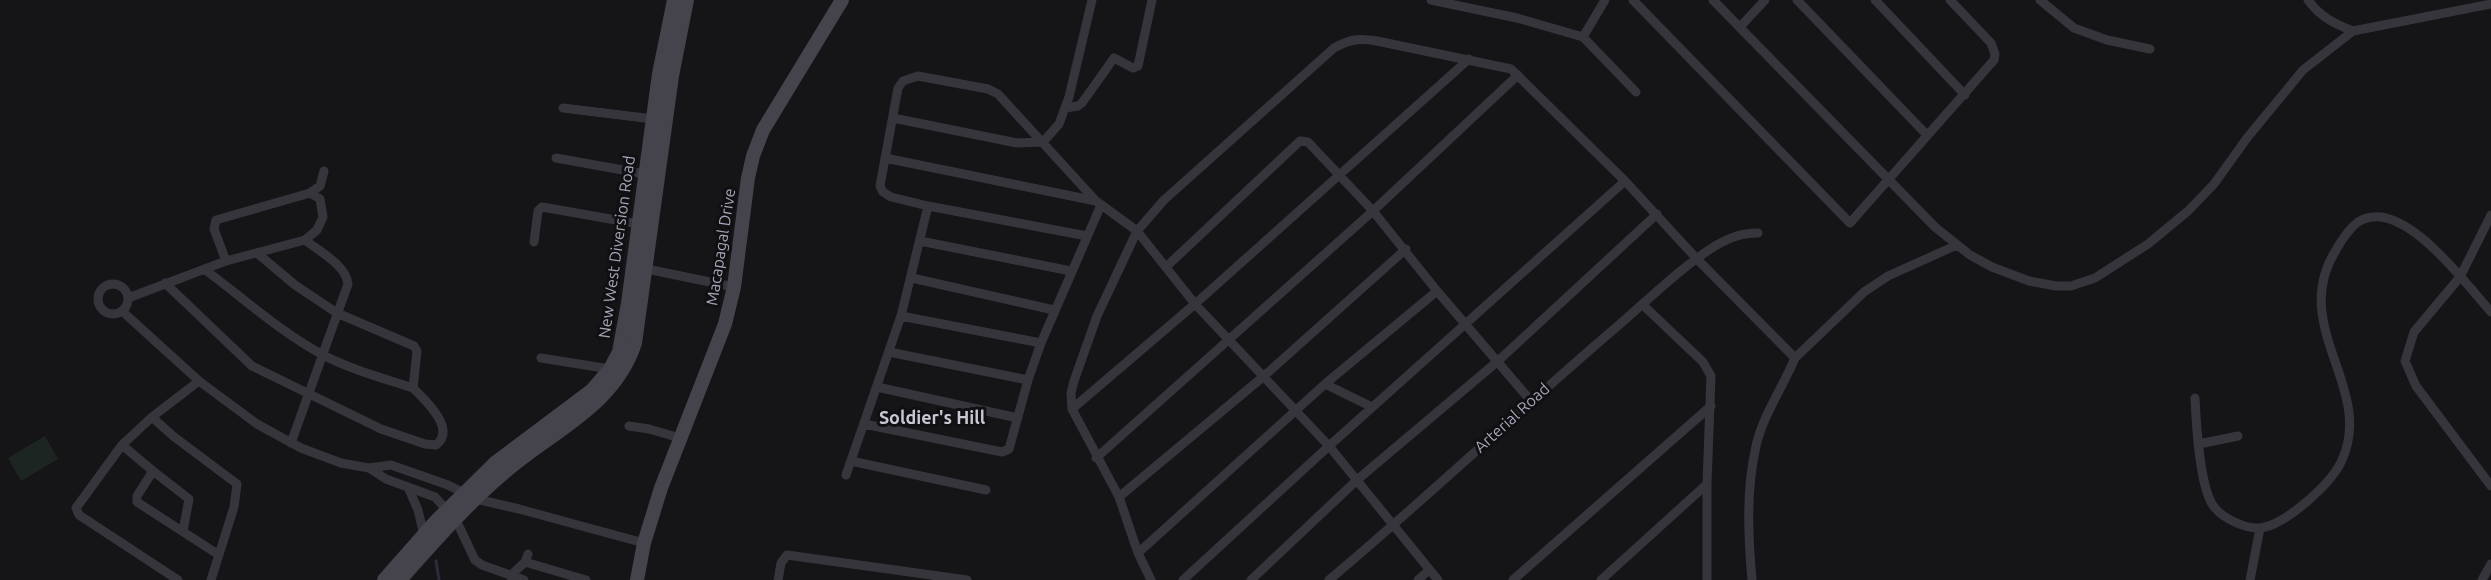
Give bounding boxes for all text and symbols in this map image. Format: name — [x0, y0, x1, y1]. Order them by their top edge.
street label: New West Diversion Road — [595, 154, 639, 340]
street label: Macapagal Drive — [702, 187, 740, 307]
street label: Arterial Road — [1470, 379, 1554, 457]
district label: Soldier's Hill — [879, 407, 985, 429]

